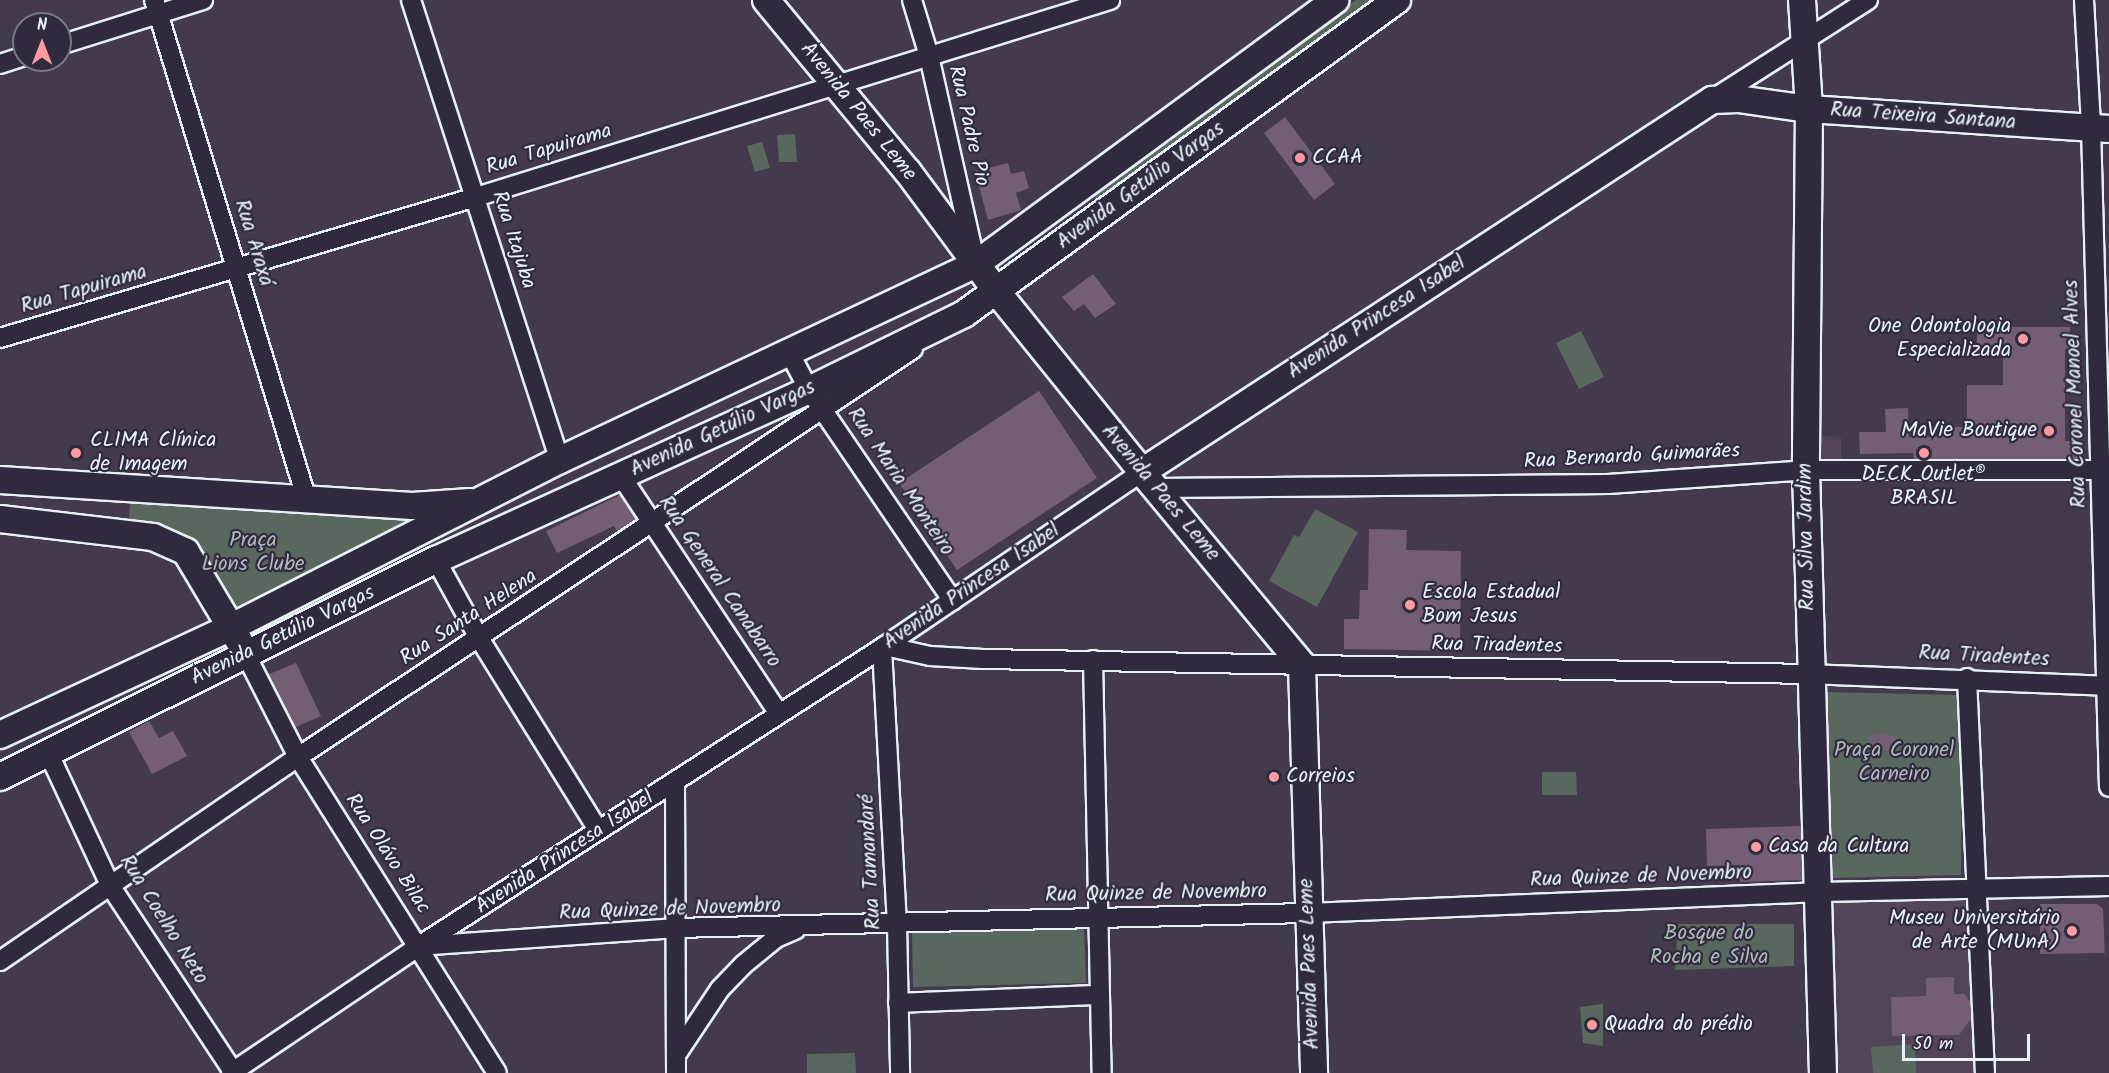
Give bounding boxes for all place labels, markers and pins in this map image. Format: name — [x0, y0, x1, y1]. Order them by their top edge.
place label: CCAA — [1312, 145, 1363, 171]
marker: CCAA — [1293, 151, 1307, 165]
place label: One Odontologia Especializada — [1868, 314, 2011, 364]
marker: One Odontologia Especializada — [2016, 332, 2030, 346]
place label: MaVie Boutique — [1901, 418, 2037, 444]
marker: MaVie Boutique — [2042, 424, 2056, 438]
place label: CLIMA Clínica de Imagem — [90, 428, 216, 478]
marker: CLIMA Clínica de Imagem — [67, 444, 85, 462]
marker: DECK Outlet® BRASIL — [1917, 446, 1931, 460]
place label: DECK Outlet® BRASIL — [1861, 462, 1987, 512]
place label: Escola Estadual Bom Jesus — [1422, 580, 1560, 630]
marker: Escola Estadual Bom Jesus — [1403, 598, 1417, 612]
place label: Correios — [1286, 764, 1355, 790]
marker: Correios — [1267, 770, 1281, 784]
place label: Casa da Cultura — [1768, 834, 1909, 860]
marker: Casa da Cultura — [1749, 840, 1763, 854]
place label: Museu Universitário de Arte (MUnA) — [1889, 906, 2060, 956]
marker: Museu Universitário de Arte (MUnA) — [2065, 924, 2079, 938]
place label: Quadra do prédio — [1604, 1012, 1753, 1038]
marker: Quadra do prédio — [1585, 1018, 1599, 1032]

